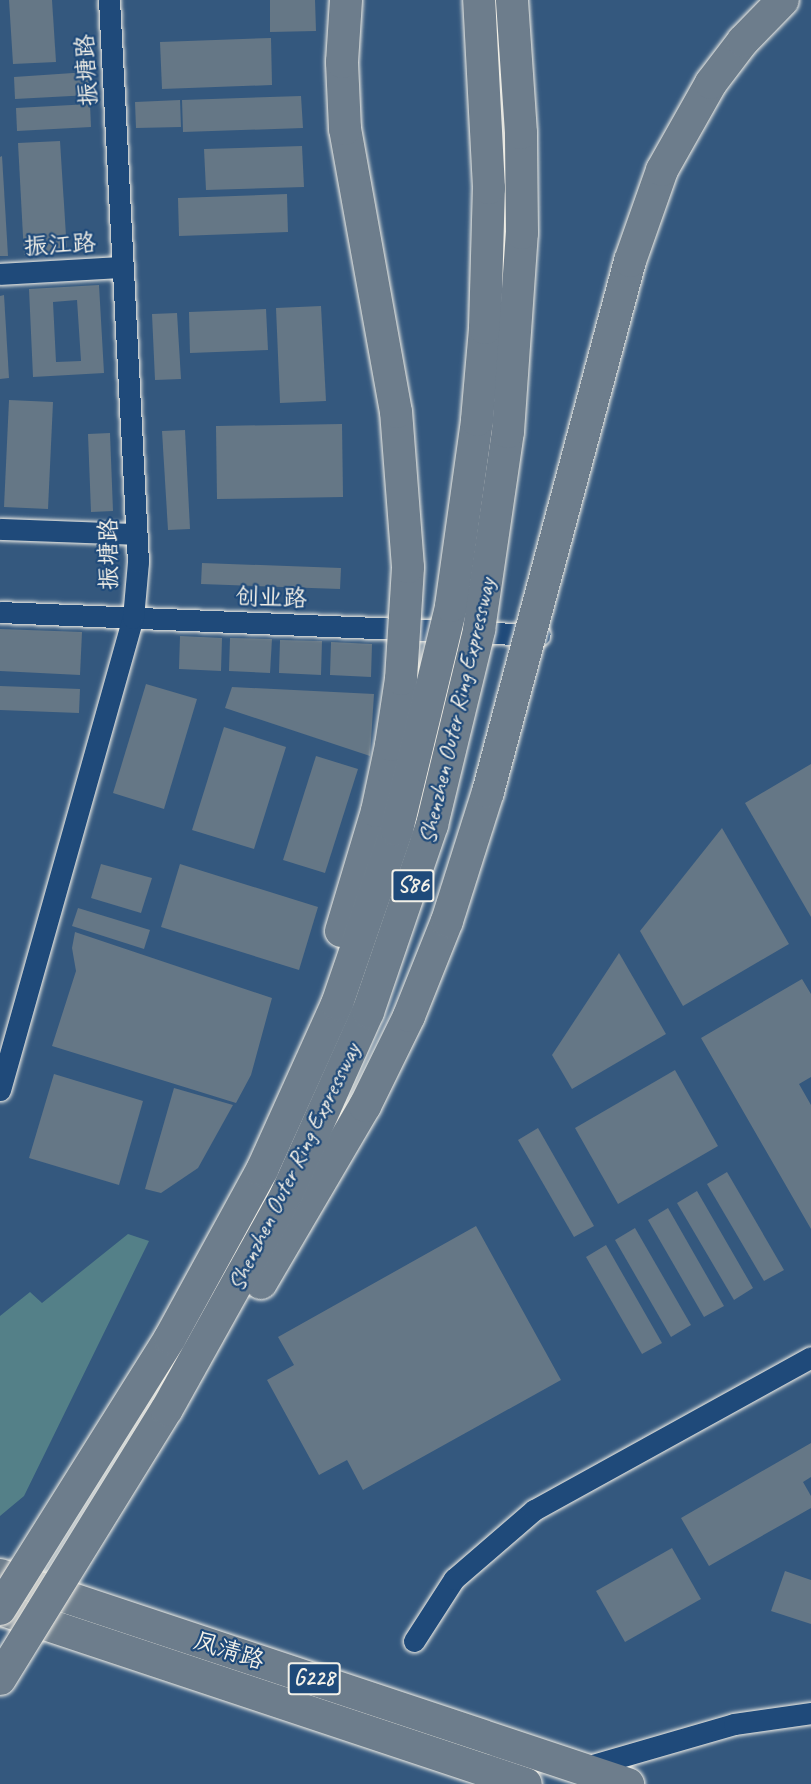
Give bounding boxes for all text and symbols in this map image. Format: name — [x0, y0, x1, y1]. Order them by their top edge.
street label: 振塘路 — [71, 33, 103, 107]
street label: 振江路 — [23, 229, 97, 261]
street label: 振塘路 — [95, 518, 123, 590]
street label: Shenzhen Outer Ring Expressway — [412, 575, 502, 847]
street label: 创业路 — [235, 582, 307, 614]
road number: S86 — [390, 867, 436, 905]
street label: Shenzhen Outer Ring Expressway — [221, 1039, 367, 1295]
street label: 凤清路 — [190, 1626, 268, 1676]
road number: G228 — [287, 1660, 341, 1698]

